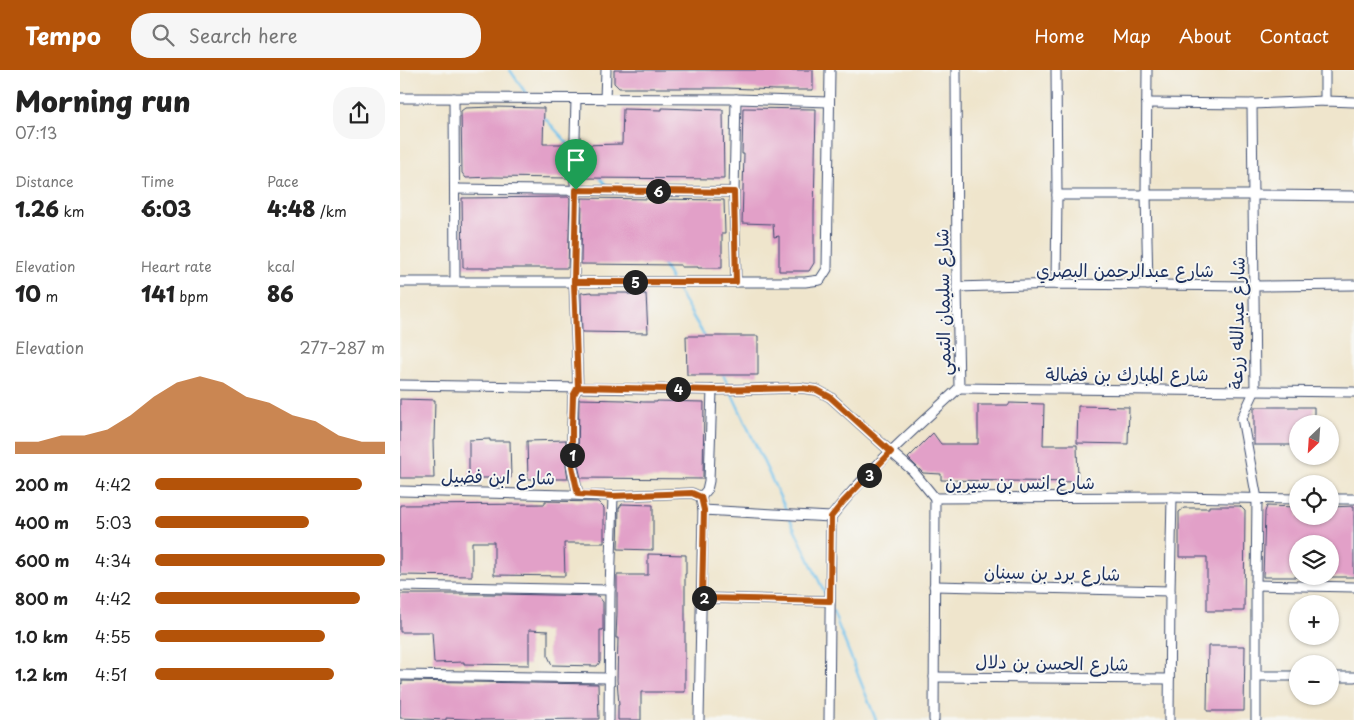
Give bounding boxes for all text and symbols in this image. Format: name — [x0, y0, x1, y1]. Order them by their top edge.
search box — [131, 13, 481, 58]
text: Tempo — [25, 17, 101, 53]
icon: search — [149, 21, 177, 49]
text: Search here — [189, 21, 297, 49]
text: Home — [1034, 22, 1084, 49]
text: Map — [1112, 22, 1151, 49]
text: About — [1179, 22, 1231, 49]
text: Contact — [1259, 22, 1329, 49]
text: Morning run — [15, 79, 191, 122]
button: share — [333, 87, 385, 139]
text: 07:13 — [15, 120, 57, 144]
pin — [555, 139, 597, 190]
icon: arrive — [562, 146, 590, 174]
text: Distance — [15, 171, 74, 192]
text: Time — [141, 171, 174, 192]
text: Pace — [267, 171, 299, 192]
pin: 6 — [646, 178, 670, 204]
text: 6 — [654, 181, 663, 202]
text: 1.26 — [15, 192, 59, 224]
text: 6:03 — [141, 192, 191, 224]
text: 4:48 — [267, 192, 315, 224]
text: km — [59, 201, 85, 222]
text: /km — [315, 201, 347, 222]
street label: شارع سليمان التيمي — [927, 228, 961, 376]
text: Elevation — [15, 256, 75, 277]
text: Heart rate — [141, 256, 212, 277]
text: kcal — [267, 256, 295, 277]
street label: شارع عبدالرحمن البصري — [1036, 256, 1214, 284]
street label: شارع عبدالله زرعة — [1221, 256, 1251, 390]
pin: 5 — [622, 270, 648, 294]
text: 5 — [631, 272, 640, 293]
text: 10 — [15, 277, 41, 309]
text: 141 — [141, 277, 175, 309]
text: 86 — [267, 277, 294, 309]
text: m — [41, 286, 58, 307]
text: bpm — [175, 286, 208, 307]
text: Elevation — [15, 335, 84, 359]
text: 277–287 m — [300, 335, 385, 359]
street label: شارع المبارك بن فضالة — [1045, 360, 1209, 387]
pin: 4 — [666, 376, 690, 402]
text: 4 — [674, 379, 683, 400]
north arrow — [1289, 415, 1339, 465]
map controls — [1289, 415, 1339, 705]
pin: 1 — [560, 442, 584, 468]
text: 1 — [569, 445, 576, 466]
street label: شارع ابن فضيل — [441, 462, 555, 490]
pin: 3 — [856, 462, 882, 488]
text: 3 — [865, 465, 874, 486]
street label: شارع انس بن سيرين — [945, 468, 1095, 495]
text: 200 m — [15, 472, 69, 496]
text: 4:42 — [95, 472, 131, 496]
button: locate — [1289, 475, 1339, 525]
text: 400 m — [15, 510, 69, 534]
text: 5:03 — [95, 510, 132, 534]
button: layers — [1289, 535, 1339, 585]
text: 600 m — [15, 548, 69, 572]
text: 4:34 — [95, 548, 131, 572]
street label: شارع برد بن سينان — [984, 557, 1120, 587]
text: 800 m — [15, 586, 68, 610]
text: 4:42 — [95, 586, 131, 610]
pin: 2 — [692, 586, 716, 610]
text: 2 — [700, 588, 709, 609]
button: + — [1289, 595, 1339, 645]
text: 1.0 km — [15, 624, 68, 648]
text: 4:55 — [95, 624, 131, 648]
street label: شارع الحسن بن دلال — [975, 647, 1129, 677]
button: − — [1289, 655, 1339, 705]
text: 1.2 km — [15, 662, 68, 686]
text: 4:51 — [95, 662, 127, 686]

